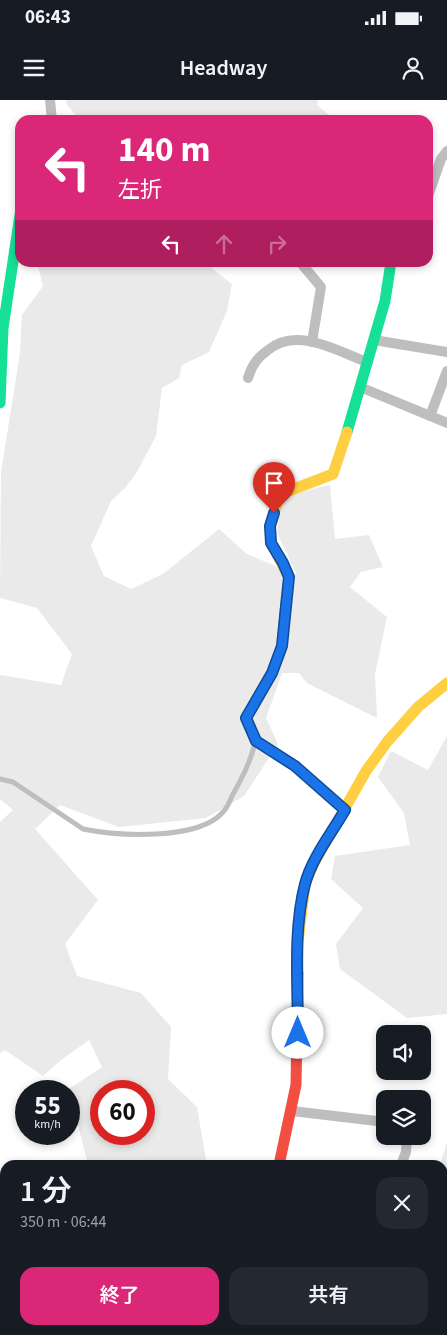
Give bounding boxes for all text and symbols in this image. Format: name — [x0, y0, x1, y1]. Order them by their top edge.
text: 06:43 — [25, 4, 71, 31]
text: Headway — [180, 52, 267, 84]
icon: menu — [20, 54, 48, 82]
icon: person — [399, 54, 427, 82]
text: 140 m — [118, 125, 210, 175]
icon: left — [35, 135, 100, 200]
text: 左折 — [118, 174, 162, 206]
icon: left — [157, 230, 185, 258]
icon: ahead — [210, 230, 238, 258]
icon: right — [263, 230, 291, 258]
pin — [253, 462, 295, 513]
icon: arrive — [260, 469, 288, 497]
position arrow — [271, 1006, 323, 1058]
map controls — [376, 1025, 431, 1145]
button: sound — [376, 1025, 431, 1080]
speed limit sign: 60 — [90, 1080, 155, 1145]
text: 55 — [34, 1088, 61, 1124]
button: layers — [376, 1090, 431, 1145]
text: km/h — [34, 1116, 61, 1133]
text: 1 分 — [20, 1170, 71, 1213]
button: close — [376, 1177, 428, 1229]
text: 350 m · 06:44 — [20, 1211, 107, 1233]
button: 終了 — [20, 1267, 219, 1325]
button: 共有 — [229, 1267, 428, 1325]

